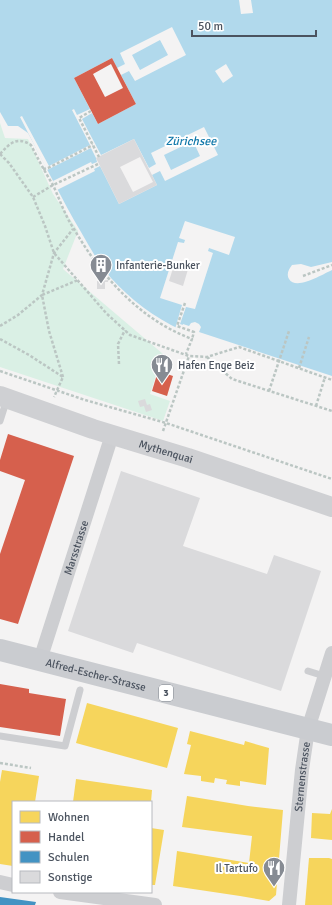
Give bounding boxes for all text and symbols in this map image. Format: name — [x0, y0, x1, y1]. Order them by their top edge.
scale bar — [192, 12, 316, 38]
text: 50 m — [198, 19, 223, 34]
water label: Zürichsee — [166, 134, 217, 149]
building icon: Infanterie-Bunker — [88, 252, 114, 285]
place label: Infanterie-Bunker — [116, 259, 200, 272]
restaurant icon: Hafen Enge Beiz — [149, 352, 175, 385]
place label: Hafen Enge Beiz — [178, 359, 255, 372]
street label: Mythenquai — [137, 437, 195, 466]
street label: Marsstrasse — [61, 519, 91, 577]
street label: Alfred-Escher-Strasse — [44, 655, 147, 694]
road number: 3 — [159, 685, 173, 701]
street label: Sternenstrasse — [292, 741, 313, 812]
legend — [12, 801, 152, 893]
text: Wohnen — [48, 810, 90, 825]
text: Handel — [48, 830, 85, 845]
text: Schulen — [48, 850, 89, 865]
restaurant icon: Il Tartufo — [261, 855, 287, 888]
place label: Il Tartufo — [215, 862, 258, 875]
text: Sonstige — [48, 870, 93, 885]

